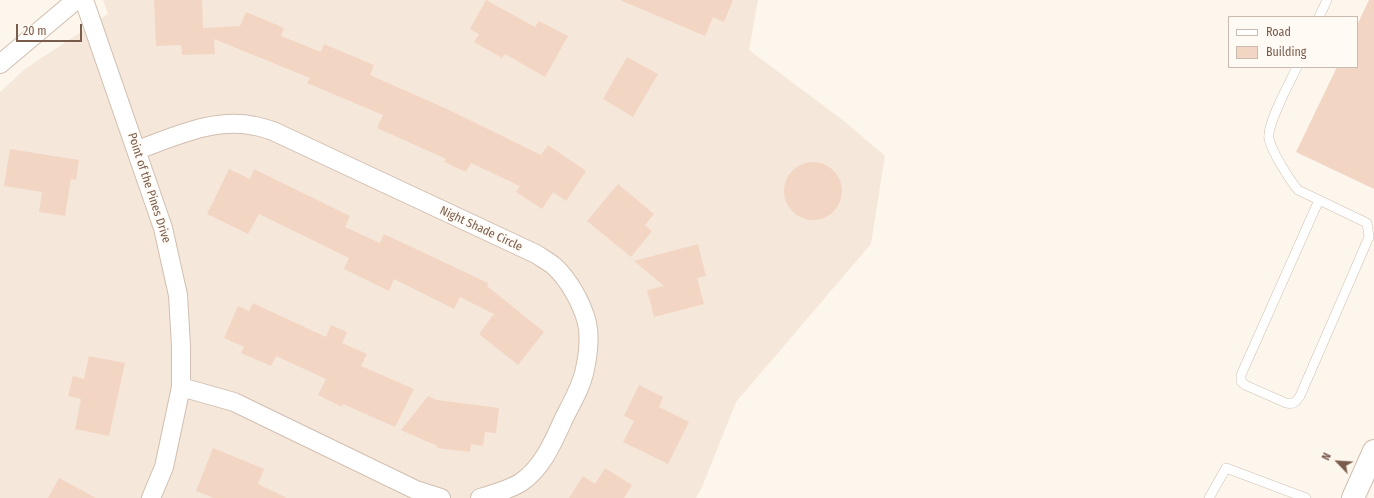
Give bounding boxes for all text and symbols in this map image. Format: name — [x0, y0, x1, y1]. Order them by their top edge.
scale bar — [18, 16, 84, 42]
legend — [1228, 16, 1358, 68]
text: 20 m — [23, 24, 47, 38]
text: Road — [1266, 25, 1291, 39]
text: Building — [1266, 45, 1306, 59]
street label: Point of the Pines Drive — [124, 131, 174, 245]
street label: Night Shade Circle — [437, 204, 525, 254]
north arrow — [1318, 442, 1358, 482]
text: N — [1319, 451, 1334, 462]

